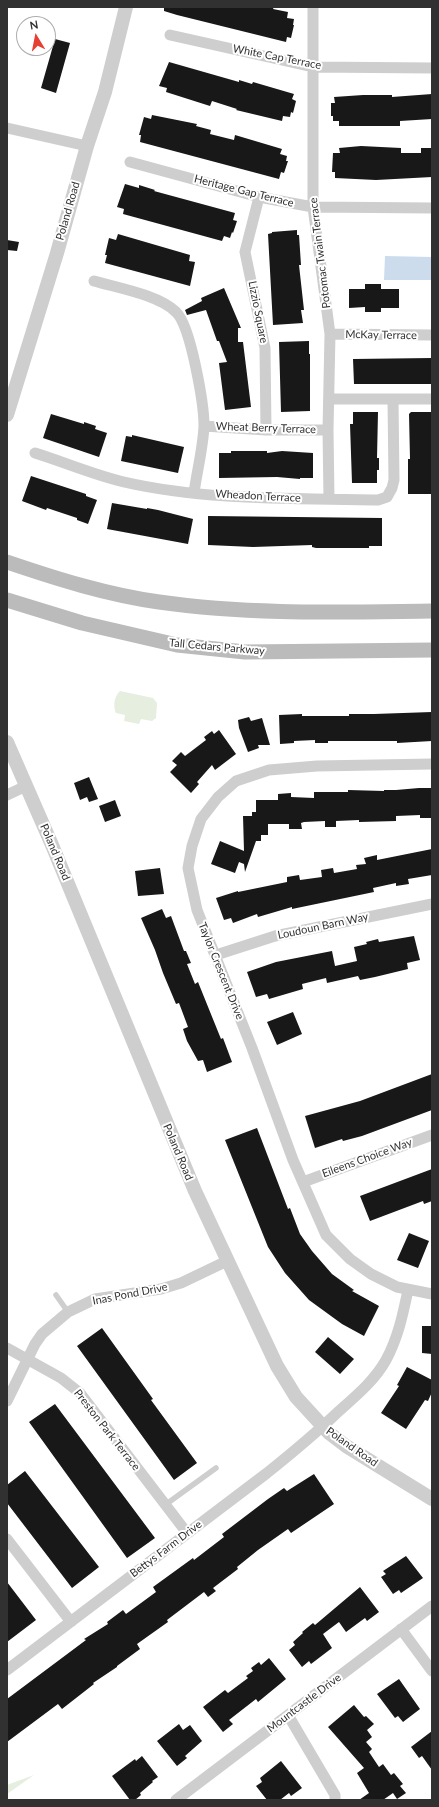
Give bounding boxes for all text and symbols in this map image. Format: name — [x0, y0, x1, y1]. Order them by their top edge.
north arrow — [16, 16, 56, 56]
text: N — [29, 18, 39, 32]
street label: White Cap Terrace — [232, 42, 322, 72]
street label: Heritage Gap Terrace — [193, 172, 295, 210]
street label: Poland Road — [53, 180, 83, 242]
street label: Potomac Twain Terrace — [307, 197, 333, 309]
street label: Lizzio Square — [245, 280, 271, 344]
street label: McKay Terrace — [345, 328, 417, 342]
street label: Wheat Berry Terrace — [216, 420, 316, 436]
street label: Wheadon Terrace — [215, 487, 301, 505]
street label: Tall Cedars Parkway — [169, 636, 265, 658]
street label: Poland Road — [37, 822, 73, 882]
street label: Loudoun Barn Way — [276, 910, 370, 942]
street label: Taylor Crescent Drive — [195, 921, 247, 1021]
street label: Poland Road — [160, 1122, 196, 1182]
street label: Eileens Choice Way — [320, 1136, 414, 1180]
street label: Inas Pond Drive — [91, 1280, 169, 1308]
street label: Preston Park Terrace — [71, 1387, 143, 1473]
street label: Poland Road — [324, 1424, 380, 1470]
street label: Bettys Farm Drive — [128, 1518, 204, 1580]
street label: Mountcastle Drive — [264, 1671, 344, 1735]

